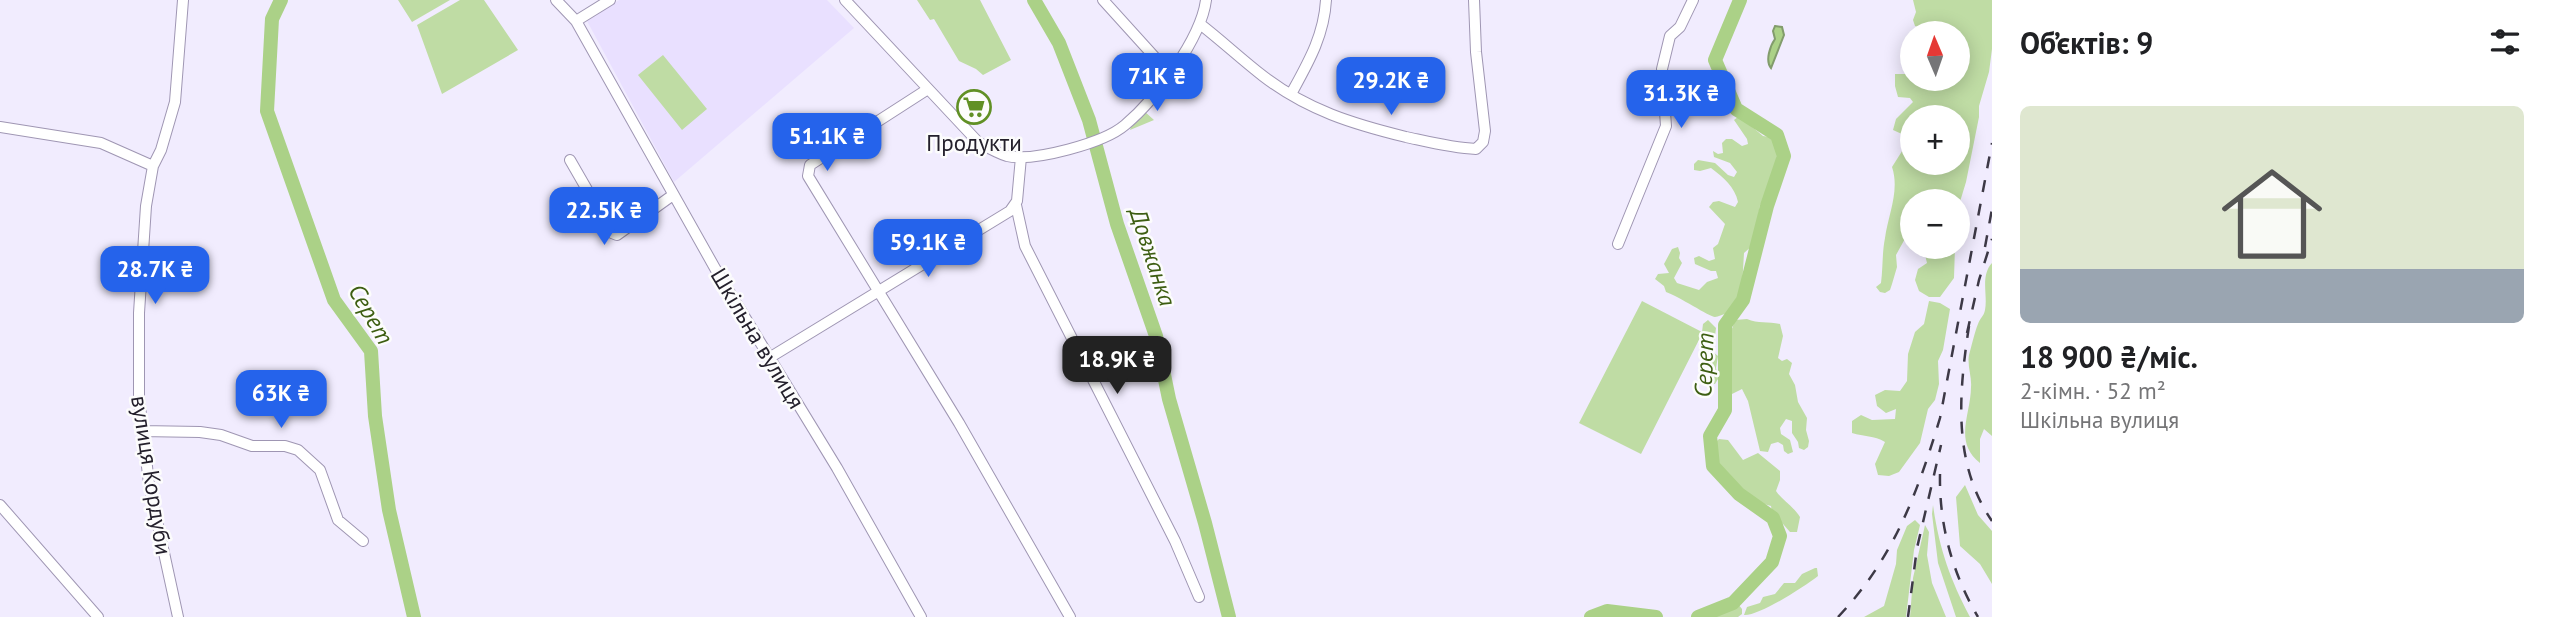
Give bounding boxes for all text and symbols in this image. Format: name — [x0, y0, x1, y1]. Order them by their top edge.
north arrow — [1900, 21, 1970, 91]
map controls — [1900, 21, 1970, 259]
text: Об’єктів: 9 — [2020, 23, 2153, 62]
icon: filters — [2486, 23, 2524, 61]
pin: 71K ₴ — [1108, 54, 1206, 113]
pin: 29.2K ₴ — [1326, 58, 1456, 117]
text: 71K ₴ — [1128, 61, 1186, 90]
text: 29.2K ₴ — [1352, 65, 1430, 94]
pin: 31.3K ₴ — [1616, 71, 1746, 130]
text: 31.3K ₴ — [1642, 78, 1720, 107]
supermarket icon: Продукти — [955, 88, 993, 126]
button: + — [1900, 105, 1970, 175]
pin: 51.1K ₴ — [762, 114, 892, 173]
text: 51.1K ₴ — [788, 121, 866, 150]
place label: Продукти — [926, 128, 1022, 157]
icon: home — [2209, 151, 2335, 277]
pin: 22.5K ₴ — [539, 188, 669, 247]
button: − — [1900, 189, 1970, 259]
text: 22.5K ₴ — [565, 195, 643, 224]
water label: Довжанка — [1122, 202, 1183, 310]
pin: 59.1K ₴ — [863, 219, 993, 279]
text: 59.1K ₴ — [889, 227, 967, 256]
pin: 28.7K ₴ — [90, 246, 220, 306]
text: 28.7K ₴ — [116, 254, 194, 283]
street label: Шкільна вулиця — [705, 262, 811, 414]
water label: Серет — [341, 278, 401, 350]
water label: Серет — [1687, 332, 1721, 398]
pin: 18.9K ₴ — [1052, 336, 1182, 396]
text: 18 900 ₴/міс. — [2020, 337, 2198, 376]
text: 18.9K ₴ — [1078, 344, 1156, 373]
pin: 63K ₴ — [232, 370, 330, 430]
text: 2-кімн. · 52 m² — [2020, 376, 2166, 405]
text: 63K ₴ — [252, 378, 310, 407]
street label: вулиця Кордуби — [125, 393, 179, 557]
text: Шкільна вулиця — [2020, 405, 2179, 434]

